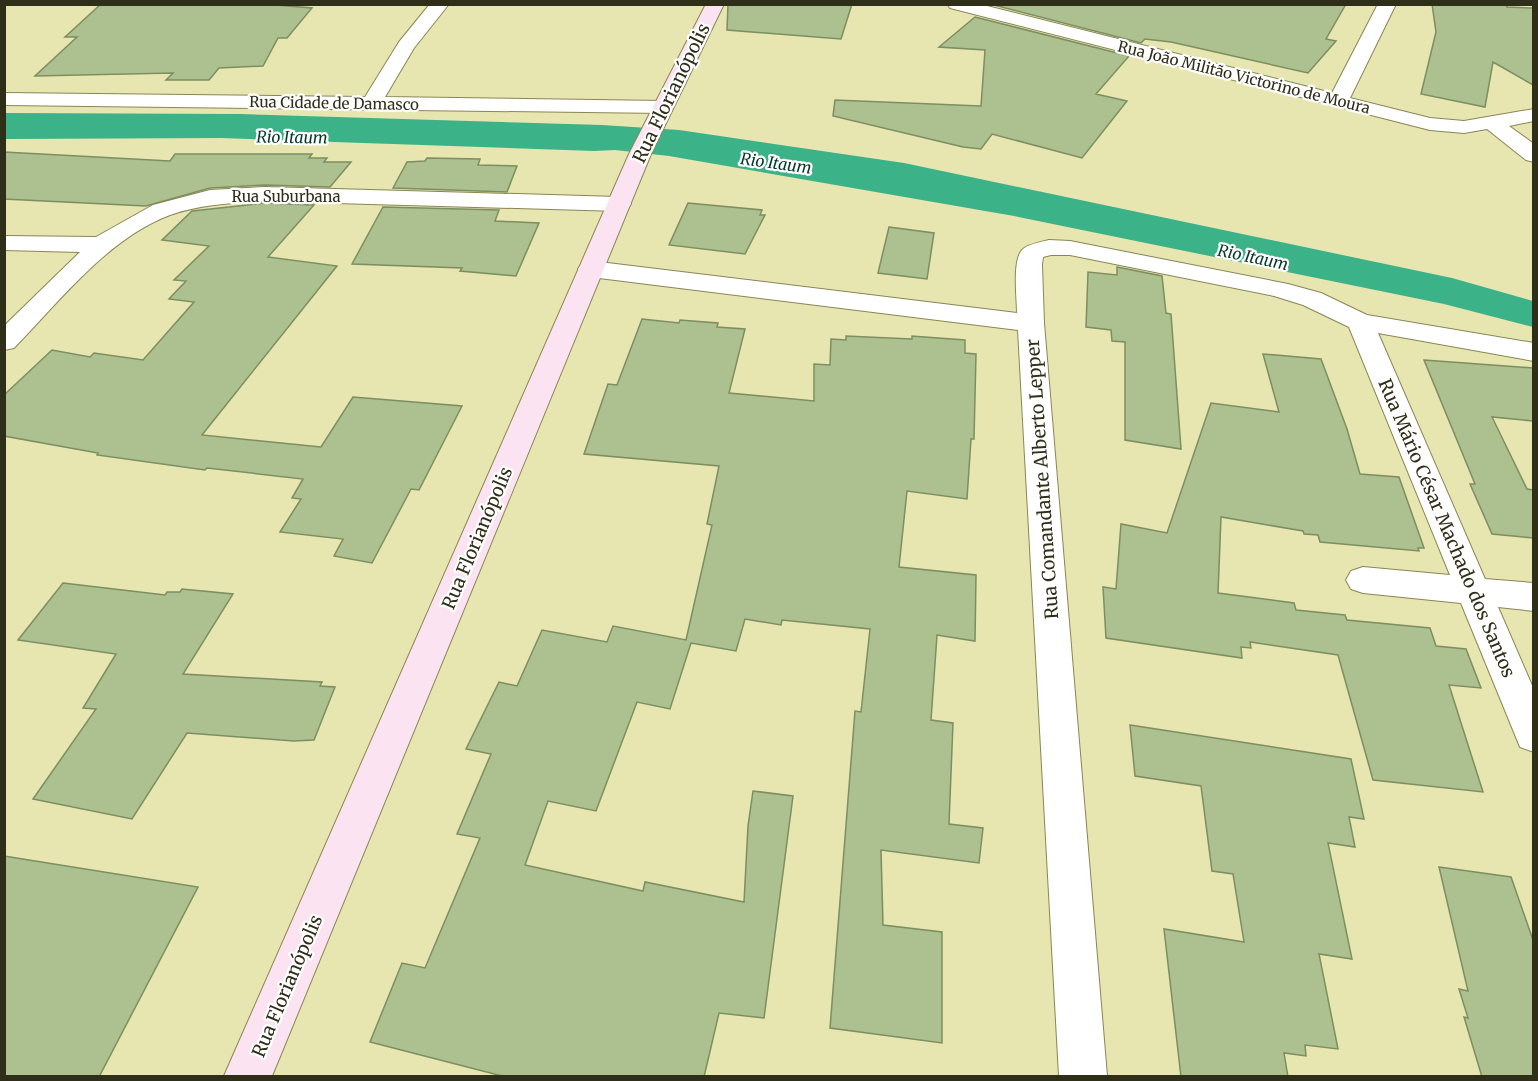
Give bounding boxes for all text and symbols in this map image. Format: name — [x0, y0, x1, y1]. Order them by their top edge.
street label: Rua Florianópolis — [627, 19, 715, 167]
street label: Rua João Militão Victorino de Moura — [1116, 36, 1372, 118]
street label: Rua Cidade de Damasco — [249, 92, 419, 114]
water label: Rio Itaum — [256, 126, 328, 148]
water label: Rio Itaum — [739, 148, 813, 178]
street label: Rua Suburbana — [231, 187, 341, 206]
water label: Rio Itaum — [1216, 240, 1290, 274]
street label: Rua Comandante Alberto Lepper — [1021, 338, 1063, 620]
street label: Rua Mário César Machado dos Santos — [1373, 375, 1521, 681]
street label: Rua Florianópolis — [437, 463, 517, 613]
street label: Rua Florianópolis — [247, 911, 327, 1061]

